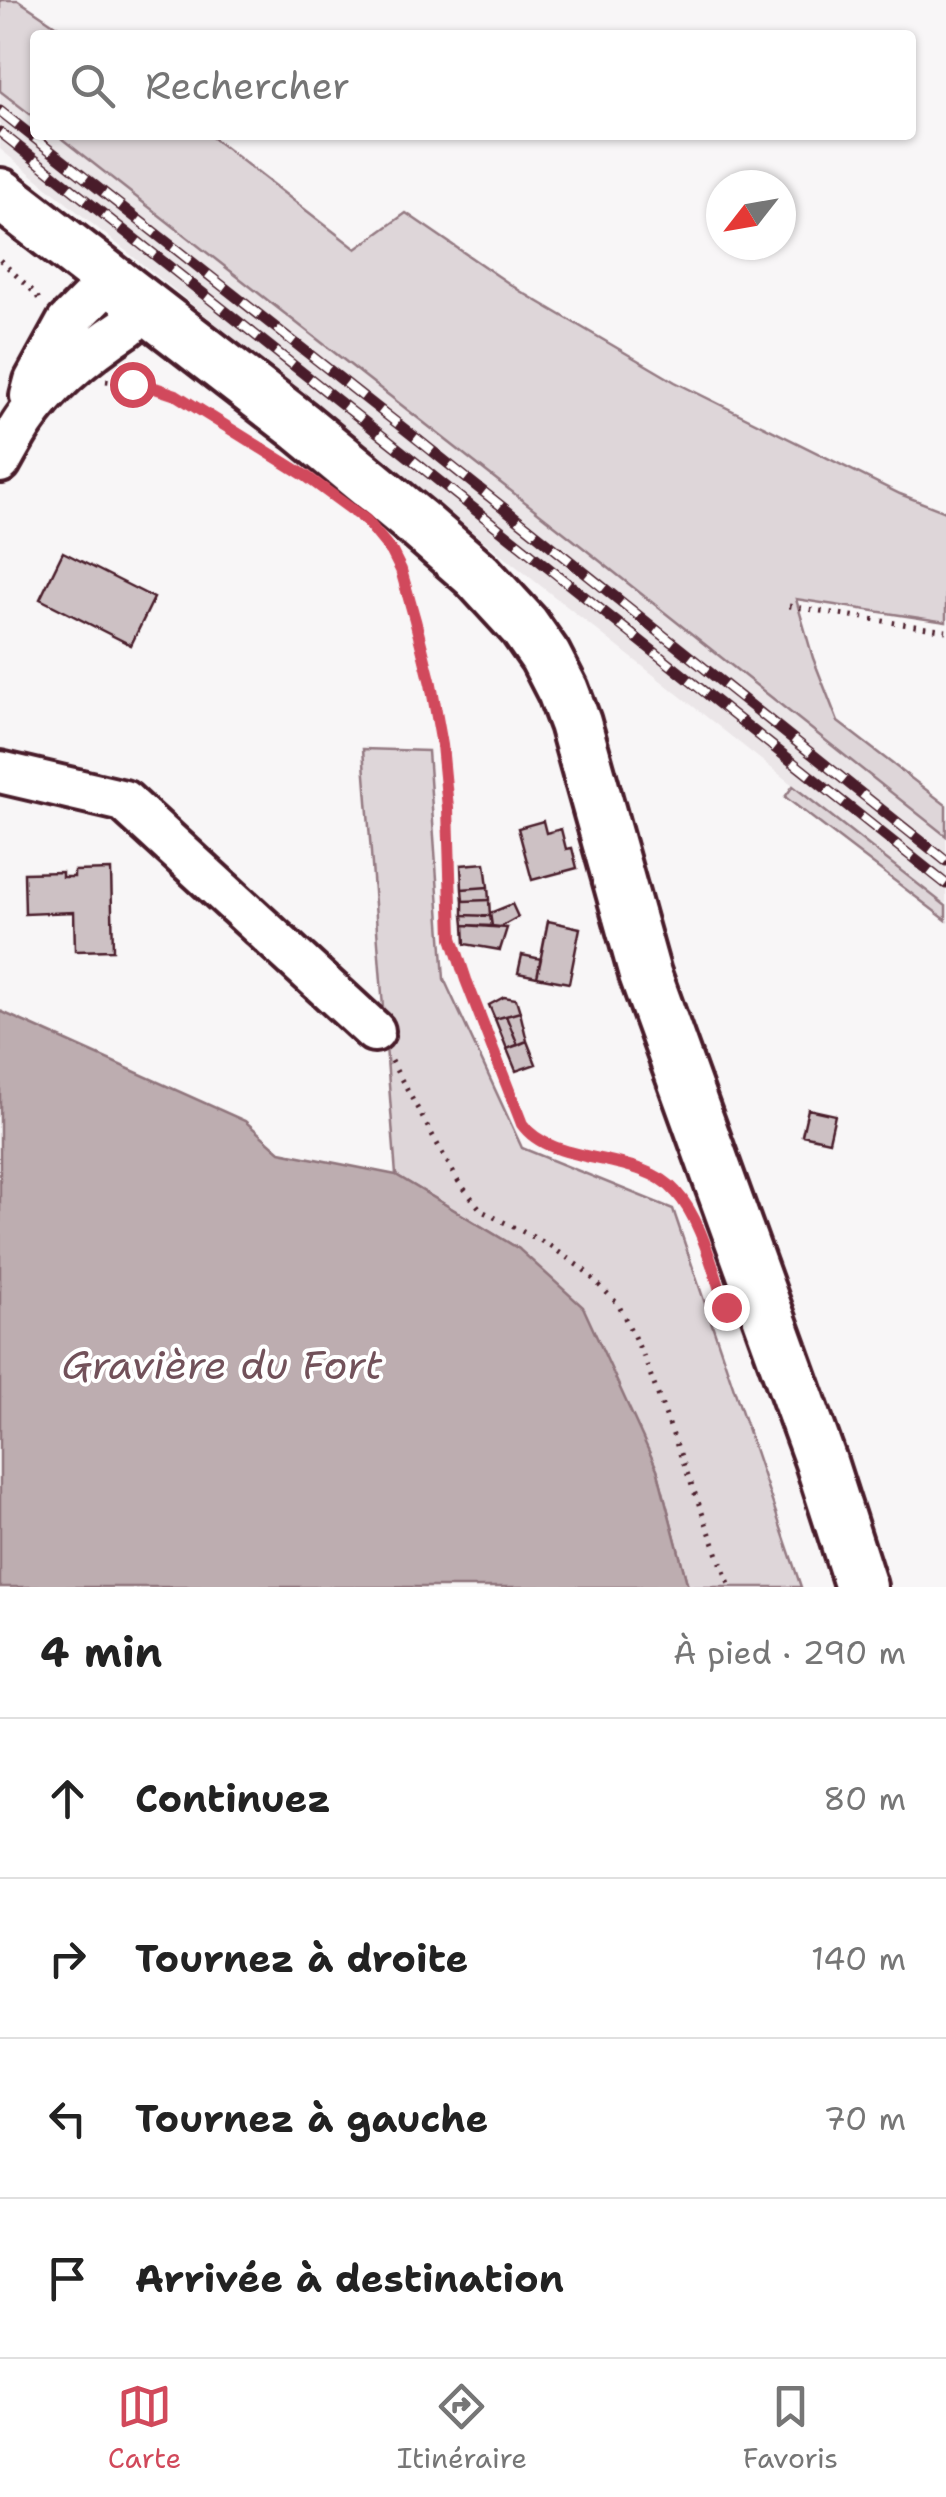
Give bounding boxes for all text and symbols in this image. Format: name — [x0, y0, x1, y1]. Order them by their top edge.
search box — [30, 30, 916, 140]
icon: search — [65, 58, 120, 113]
text: Rechercher — [145, 60, 350, 111]
north arrow — [706, 170, 796, 260]
route start — [110, 362, 156, 408]
route end — [704, 1285, 750, 1331]
water label: Gravière du Fort — [61, 1338, 383, 1392]
text: 4 min — [40, 1624, 162, 1680]
text: À pied · 290 m — [673, 1631, 906, 1674]
icon: ahead — [40, 1771, 95, 1826]
text: Continuez — [135, 1773, 331, 1824]
text: 80 m — [823, 1777, 906, 1820]
icon: right — [40, 1931, 95, 1986]
text: Tournez à droite — [135, 1933, 468, 1984]
text: 140 m — [811, 1937, 906, 1980]
icon: left — [40, 2091, 95, 2146]
text: Tournez à gauche — [135, 2093, 488, 2144]
text: 70 m — [823, 2097, 906, 2140]
icon: arrive — [40, 2251, 95, 2306]
text: Arrivée à destination — [135, 2253, 564, 2304]
tab: Carte — [108, 2379, 181, 2477]
tab: Itinéraire — [397, 2379, 527, 2477]
tab: Favoris — [743, 2379, 838, 2477]

